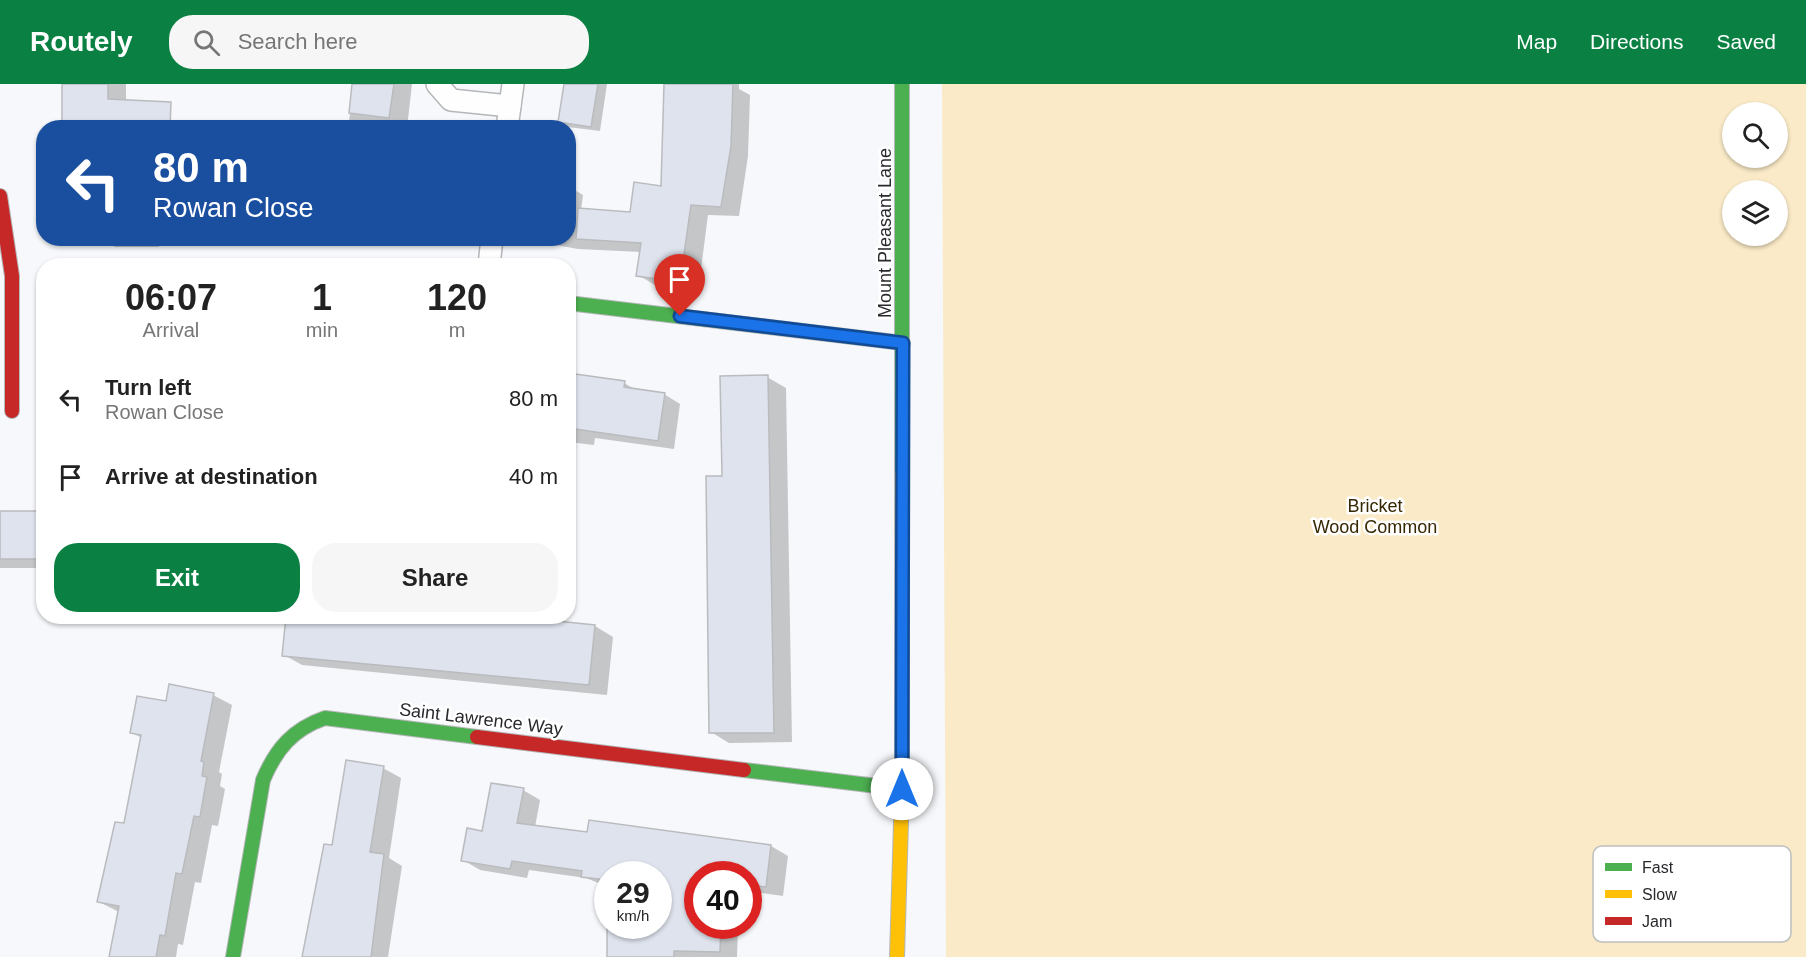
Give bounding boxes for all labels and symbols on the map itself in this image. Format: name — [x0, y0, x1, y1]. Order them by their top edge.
street label: Mount Pleasant Lane — [875, 148, 895, 318]
pin — [654, 254, 705, 316]
park label: Bricket Wood Common — [1313, 496, 1437, 537]
street label: Saint Lawrence Way — [398, 699, 564, 739]
position arrow — [870, 757, 934, 821]
legend — [1593, 846, 1791, 942]
text: Fast — [1642, 859, 1674, 876]
speed limit sign: 40 — [684, 861, 762, 939]
text: Slow — [1642, 886, 1677, 903]
text: Jam — [1642, 913, 1672, 930]

